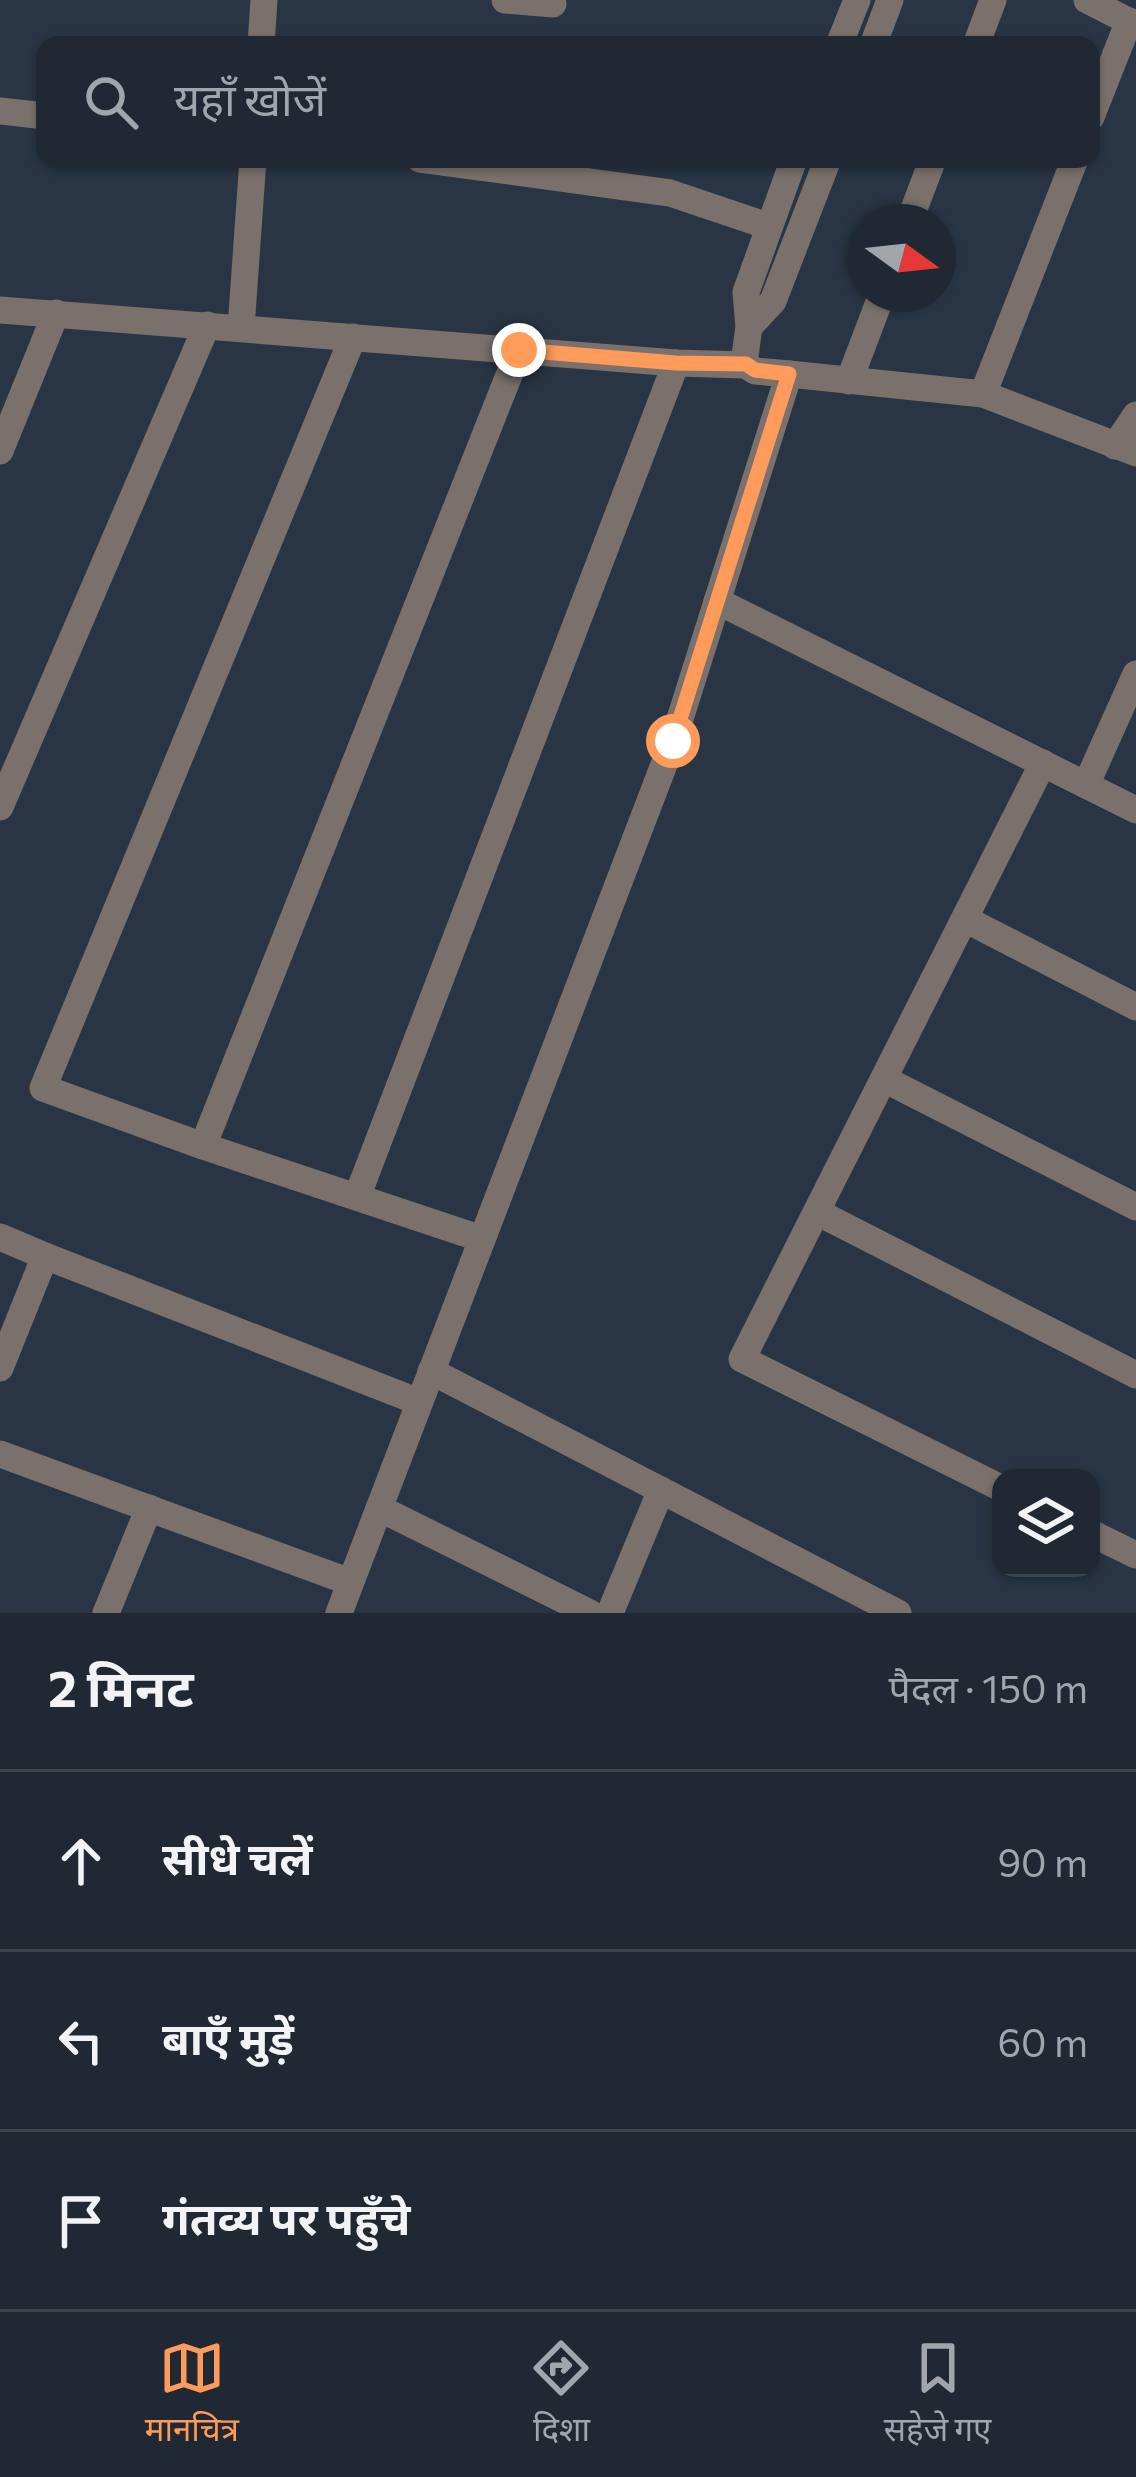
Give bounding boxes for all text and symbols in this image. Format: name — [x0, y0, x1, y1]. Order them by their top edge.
search box — [36, 36, 1100, 168]
icon: search — [78, 69, 144, 135]
text: यहाँ खोजें — [174, 70, 326, 125]
north arrow — [848, 204, 956, 312]
route end — [492, 323, 546, 377]
route start — [646, 714, 700, 768]
map controls — [992, 1469, 1100, 1577]
button: layers — [992, 1469, 1100, 1577]
text: 2 मिनट — [48, 1655, 194, 1718]
text: पैदल · 150 m — [889, 1663, 1088, 1711]
icon: ahead — [48, 1828, 114, 1894]
text: सीधे चलें — [162, 1829, 312, 1884]
text: 90 m — [997, 1837, 1088, 1885]
icon: left — [48, 2008, 114, 2074]
text: बाएँ मुड़ें — [162, 2009, 294, 2064]
text: 60 m — [997, 2017, 1088, 2065]
icon: arrive — [48, 2188, 114, 2254]
text: गंतव्य पर पहुँचे — [162, 2189, 411, 2244]
tab: मानचित्र — [145, 2335, 239, 2454]
tab: दिशा — [528, 2335, 594, 2454]
tab: सहेजे गए — [884, 2335, 991, 2454]

